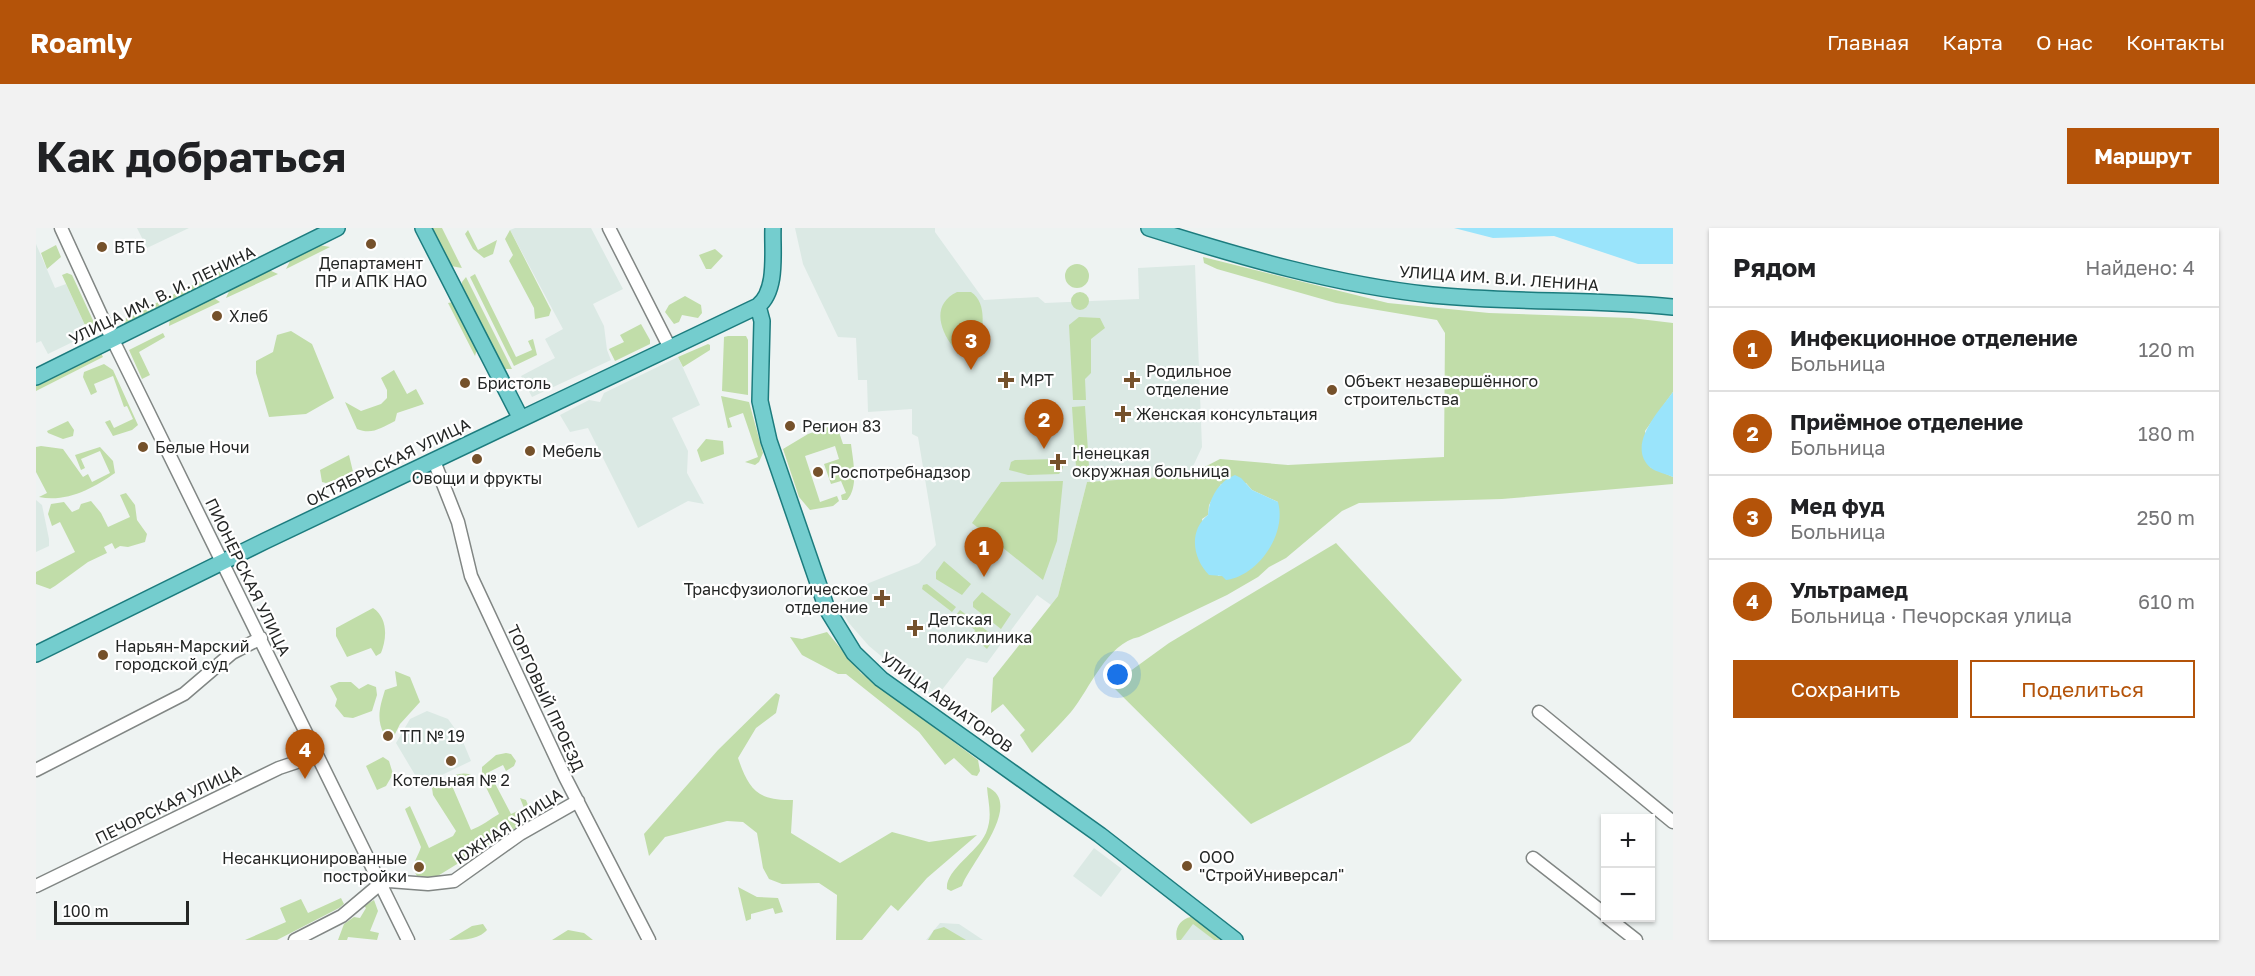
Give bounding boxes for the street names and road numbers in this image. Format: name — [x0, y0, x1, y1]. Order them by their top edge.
street label: УЛИЦА ИМ. В. И. ЛЕНИНА — [66, 241, 258, 349]
street label: УЛИЦА ИМ. В.И. ЛЕНИНА — [1398, 261, 1600, 295]
street label: ОКТЯБРЬСКАЯ УЛИЦА — [303, 413, 474, 510]
street label: ПИОНЕРСКАЯ УЛИЦА — [201, 495, 295, 660]
street label: ТОРГОВЫЙ ПРОЕЗД — [503, 622, 589, 775]
street label: УЛИЦА АВИАТОРОВ — [877, 647, 1017, 757]
street label: ПЕЧОРСКАЯ УЛИЦА — [92, 760, 244, 848]
street label: ЮЖНАЯ УЛИЦА — [450, 783, 566, 868]

